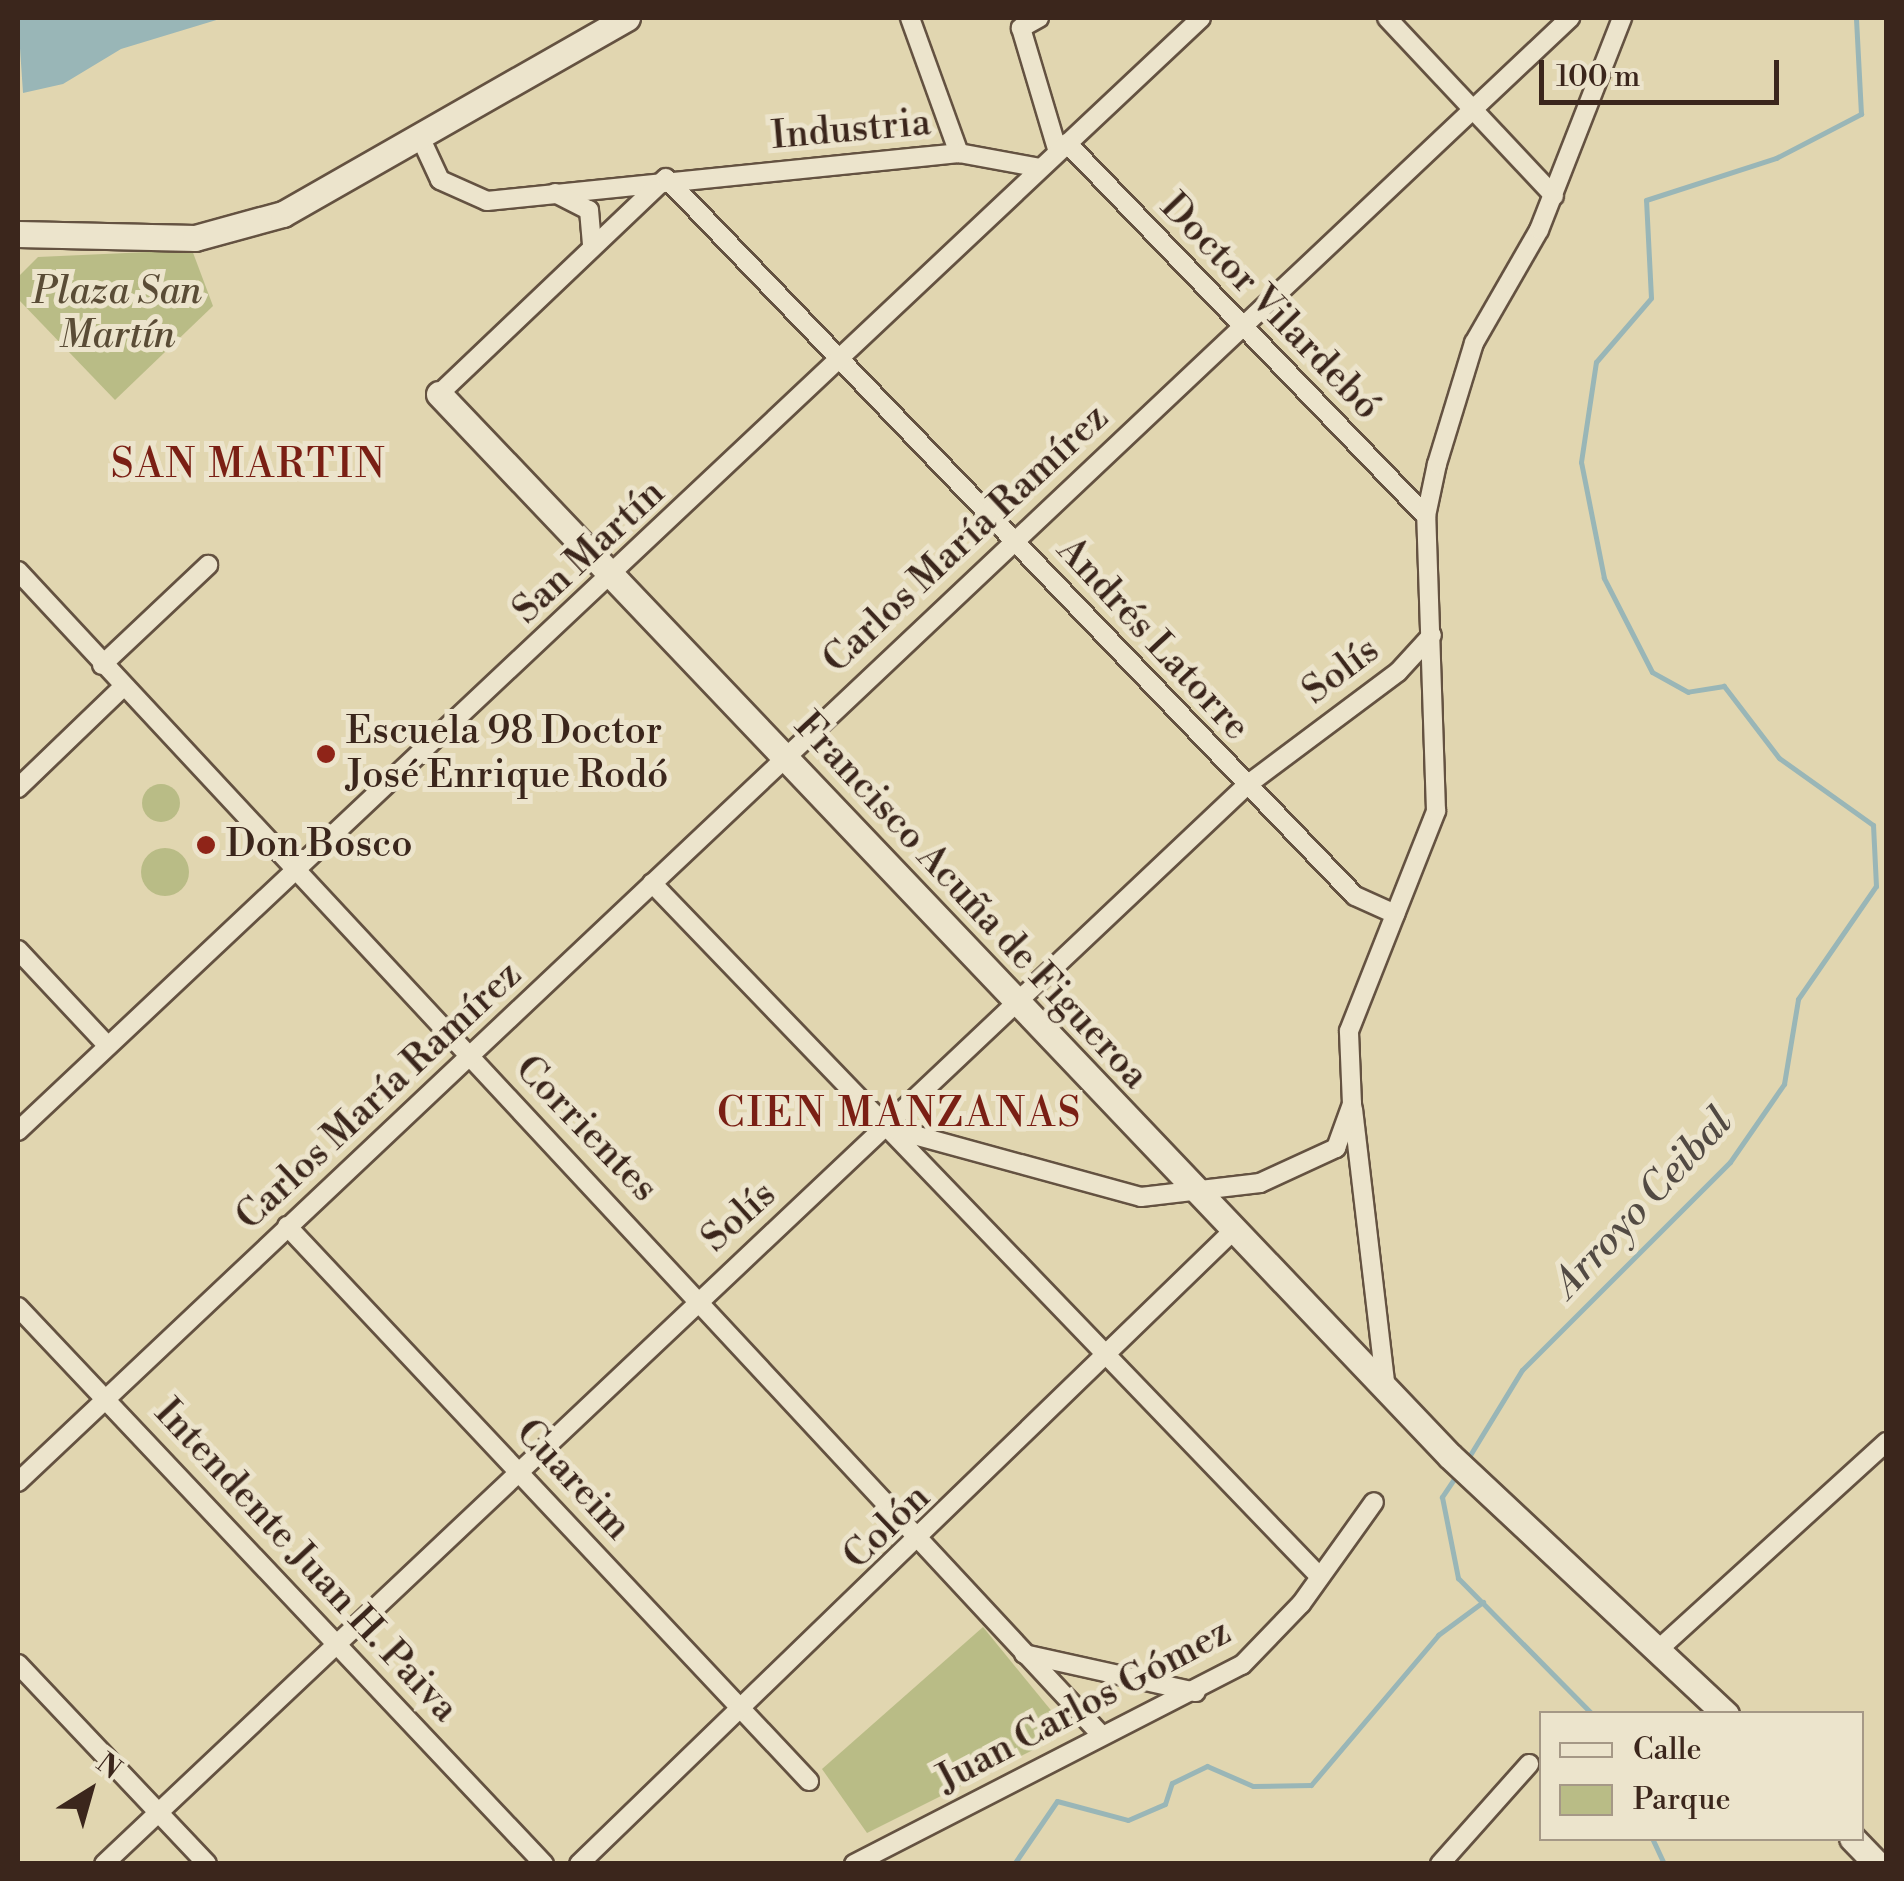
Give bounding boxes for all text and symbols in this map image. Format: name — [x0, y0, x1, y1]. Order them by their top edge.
scale bar — [1544, 40, 1784, 102]
text: 100 m — [1556, 58, 1640, 96]
street label: Industria — [769, 100, 933, 160]
street label: Doctor Vilardebó — [1151, 184, 1389, 430]
park label: Plaza San Martín — [33, 269, 201, 358]
street label: Carlos María Ramírez — [814, 395, 1118, 683]
district label: SAN MARTIN — [111, 441, 387, 489]
street label: San Martín — [504, 470, 674, 634]
street label: Andrés Latorre — [1047, 528, 1259, 750]
street label: Solís — [1294, 628, 1388, 714]
street label: Francisco Acuña de Figueroa — [785, 703, 1157, 1099]
place label: Escuela 98 Doctor José Enrique Rodó — [346, 709, 668, 798]
marker: Escuela 98 Doctor José Enrique Rodó — [315, 743, 337, 765]
place label: Don Bosco — [226, 822, 413, 868]
marker: Don Bosco — [195, 834, 217, 856]
street label: Carlos María Ramírez — [227, 952, 531, 1240]
street label: Corrientes — [505, 1047, 667, 1211]
district label: CIEN MANZANAS — [717, 1090, 1083, 1138]
water label: Arroyo Ceibal — [1543, 1099, 1743, 1307]
street label: Solís — [693, 1172, 785, 1262]
street label: Intendente Juan H. Paiva — [145, 1390, 467, 1732]
street label: Cuareim — [506, 1410, 640, 1550]
street label: Colón — [834, 1475, 940, 1579]
street label: Juan Carlos Gómez — [929, 1609, 1239, 1803]
legend — [1539, 1711, 1864, 1841]
text: Calle — [1633, 1731, 1702, 1769]
north arrow — [40, 1741, 140, 1841]
text: N — [89, 1746, 128, 1787]
text: Parque — [1633, 1781, 1731, 1819]

